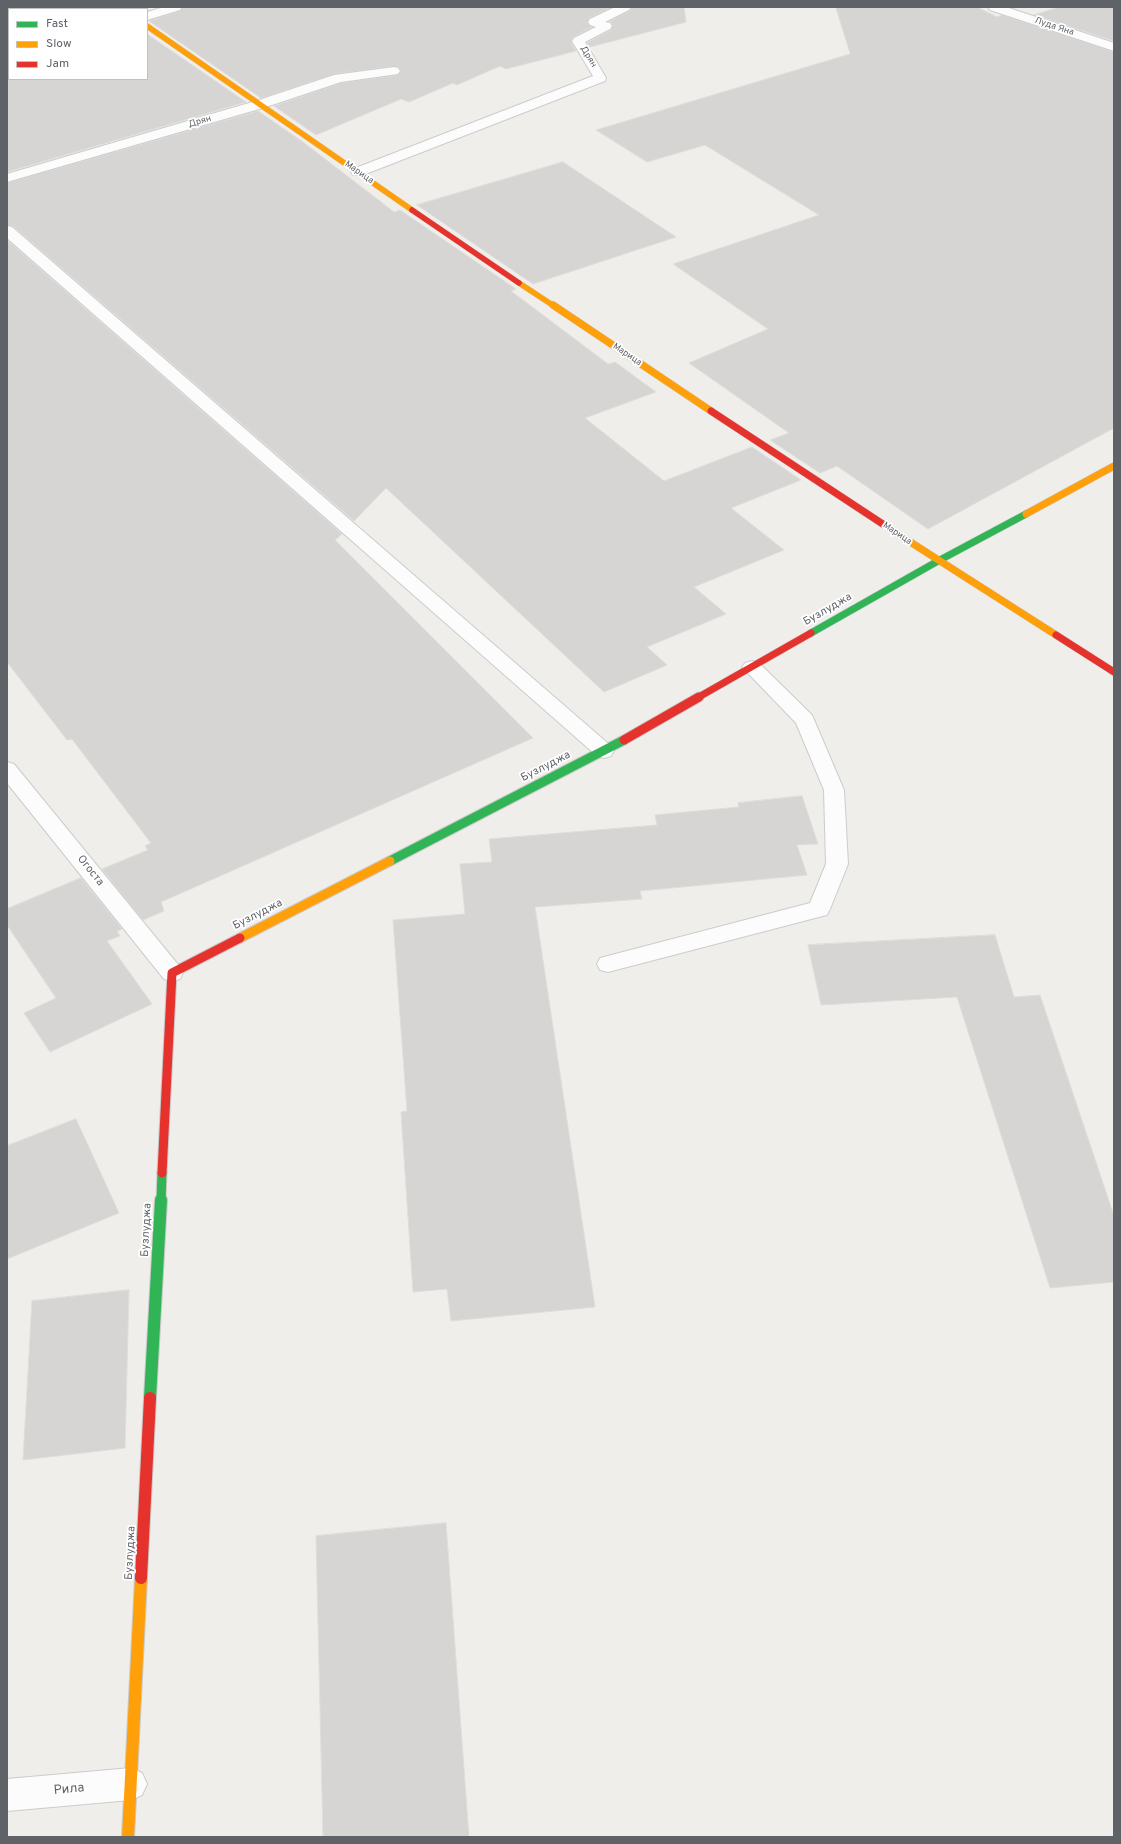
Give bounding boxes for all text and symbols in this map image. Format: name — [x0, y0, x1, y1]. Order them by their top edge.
legend — [8, 8, 148, 80]
text: Fast — [46, 16, 68, 32]
street label: Луда Яна — [1033, 16, 1075, 38]
text: Slow — [46, 36, 72, 52]
street label: Дрян — [577, 44, 599, 70]
text: Jam — [46, 56, 69, 72]
street label: Дрян — [187, 114, 213, 130]
street label: Марица — [343, 159, 375, 187]
street label: Марица — [610, 341, 644, 369]
street label: Марица — [880, 520, 914, 548]
street label: Бузлуджа — [801, 591, 855, 629]
street label: Бузлуджа — [519, 749, 573, 785]
street label: Огоста — [74, 853, 106, 889]
street label: Бузлуджа — [231, 897, 285, 933]
street label: Бузлуджа — [139, 1203, 155, 1257]
street label: Бузлуджа — [123, 1526, 139, 1580]
street label: Рила — [53, 1781, 85, 1799]

